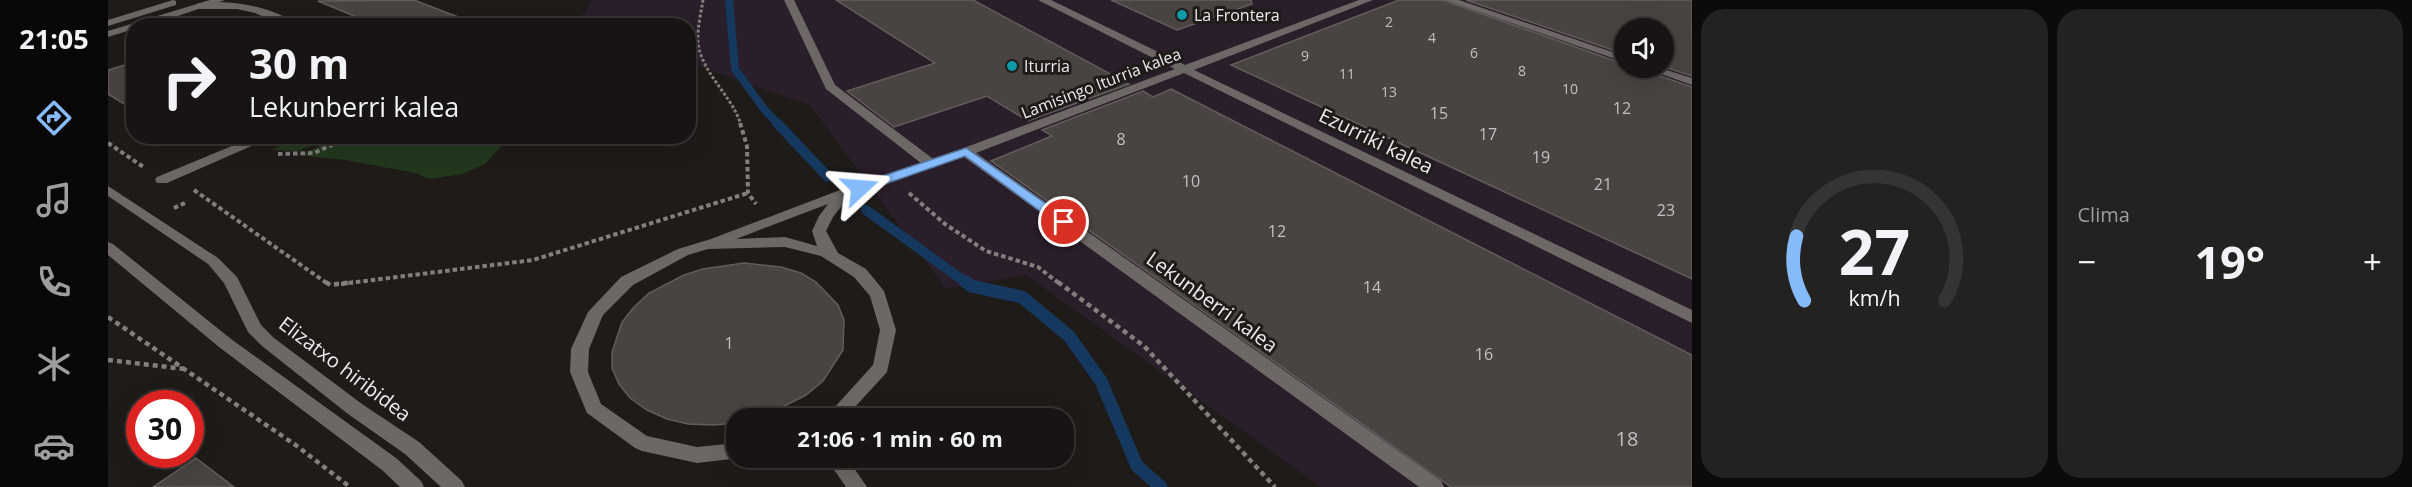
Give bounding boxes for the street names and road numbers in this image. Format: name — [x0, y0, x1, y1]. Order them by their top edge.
street label: Lamisingo Iturria kalea — [1018, 42, 1184, 124]
street label: Ezurriki kalea — [1315, 101, 1438, 180]
street label: Lekunberri kalea — [1141, 245, 1283, 358]
street label: Elizatxo hiribidea — [274, 310, 417, 427]

